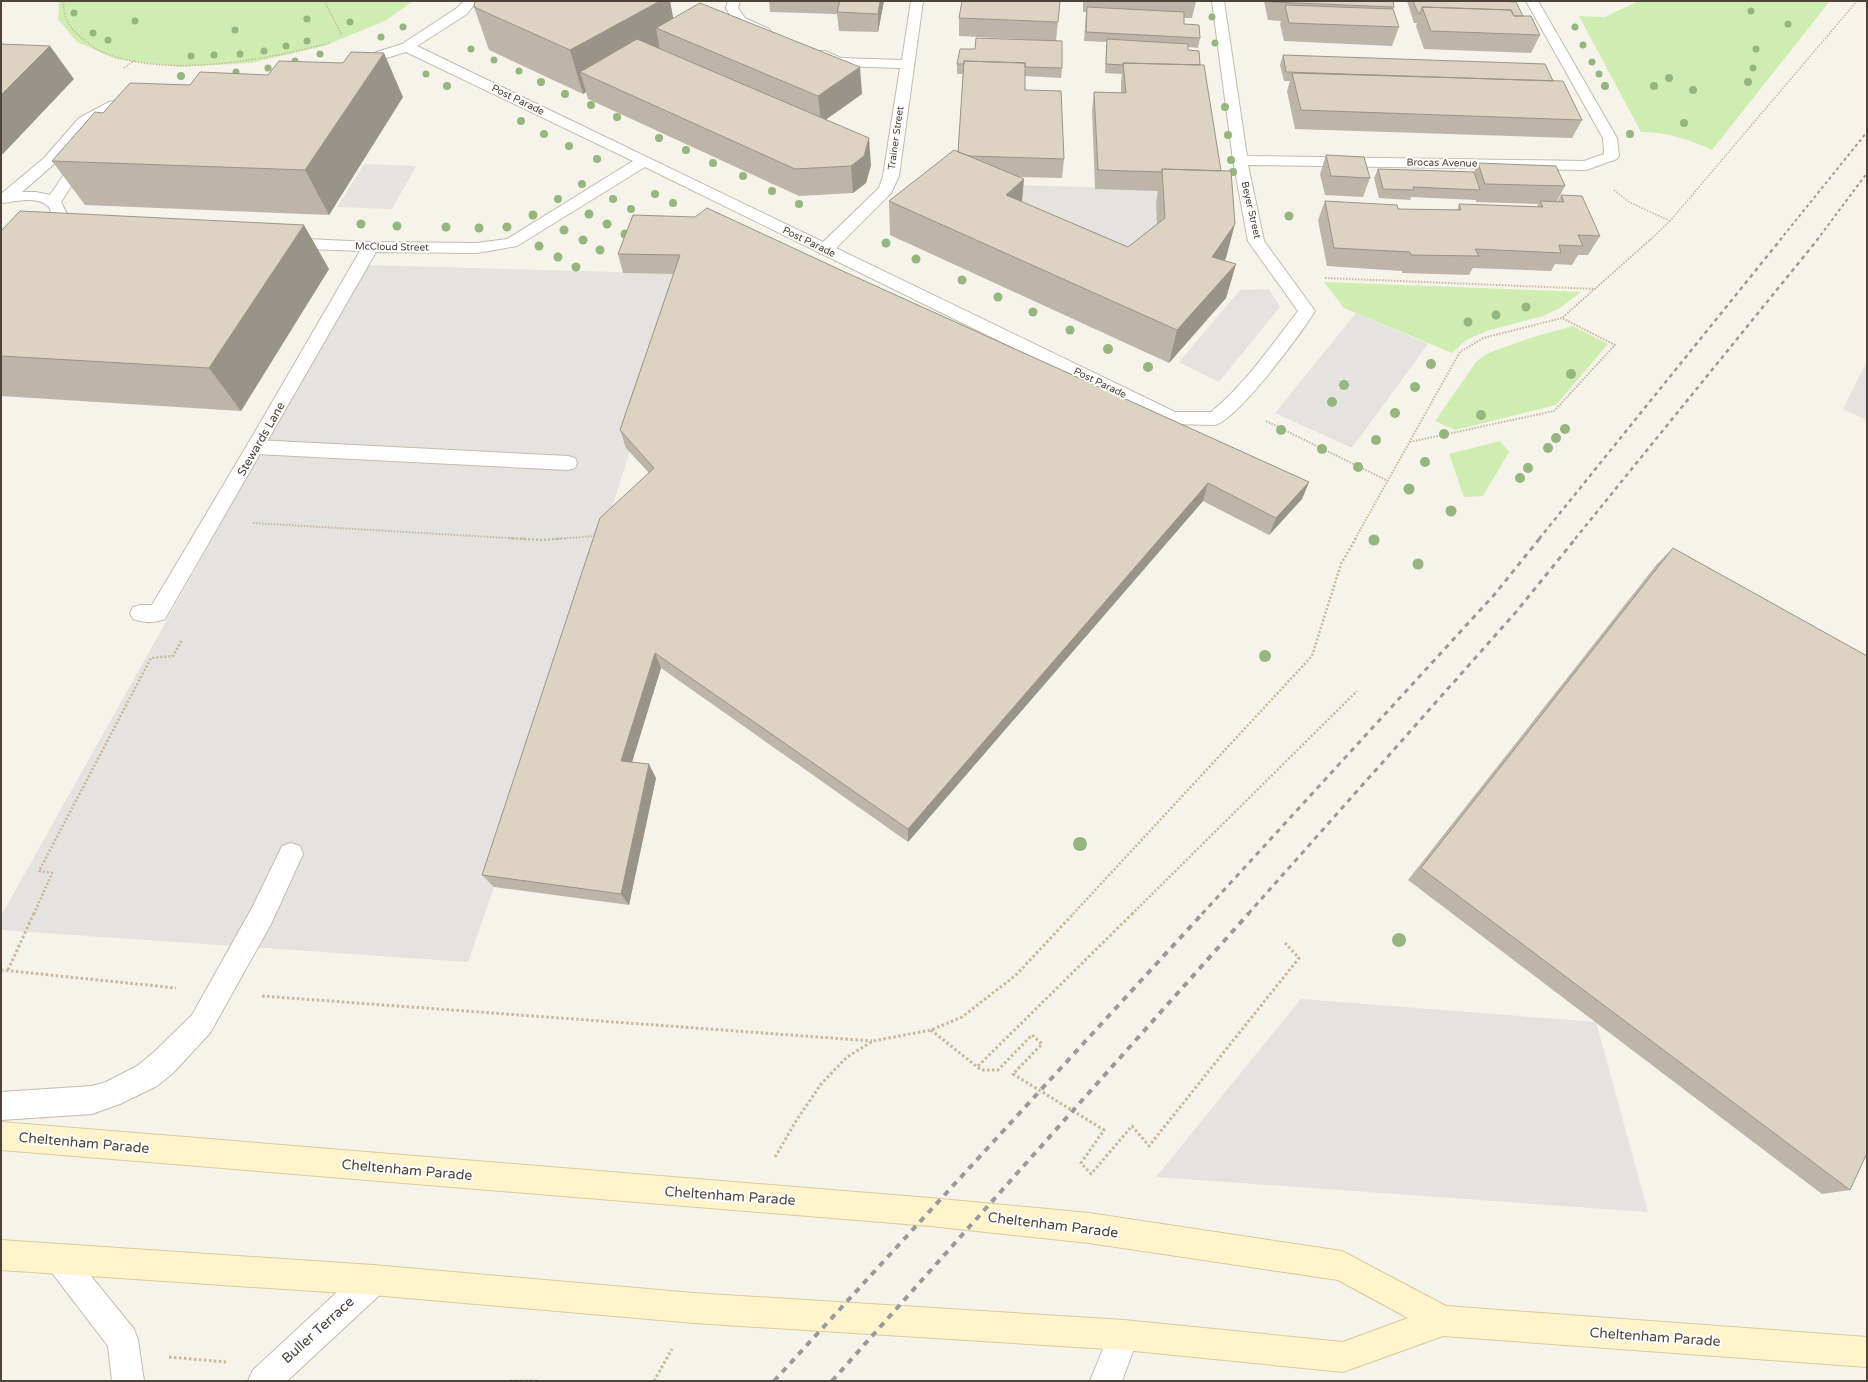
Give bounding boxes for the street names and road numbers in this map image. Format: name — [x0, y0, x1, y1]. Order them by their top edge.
street label: Post Parade — [490, 82, 547, 118]
street label: Trainer Street — [886, 105, 906, 171]
street label: Brocas Avenue — [1407, 156, 1478, 170]
street label: Beyer Street — [1239, 180, 1263, 240]
street label: Post Parade — [781, 224, 838, 260]
street label: McCloud Street — [355, 240, 429, 254]
street label: Post Parade — [1072, 365, 1129, 401]
street label: Stewards Lane — [234, 399, 288, 479]
street label: Cheltenham Parade — [18, 1129, 150, 1157]
street label: Cheltenham Parade — [341, 1156, 473, 1184]
street label: Cheltenham Parade — [664, 1183, 796, 1209]
street label: Cheltenham Parade — [987, 1209, 1119, 1241]
street label: Buller Terrace — [278, 1293, 358, 1367]
street label: Cheltenham Parade — [1589, 1324, 1721, 1350]

